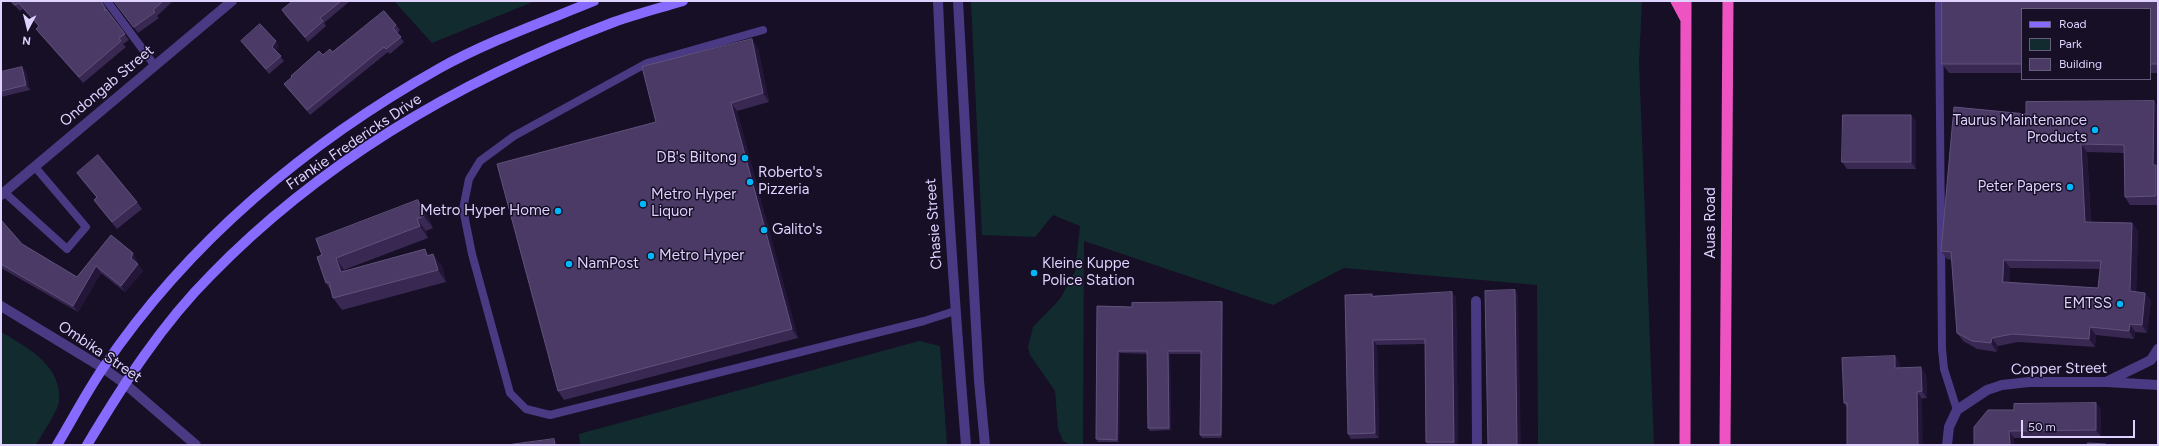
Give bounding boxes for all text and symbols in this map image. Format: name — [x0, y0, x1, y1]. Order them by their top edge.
north arrow — [8, 8, 48, 48]
legend — [2021, 8, 2151, 80]
text: Road — [2059, 17, 2087, 31]
text: N — [21, 33, 32, 47]
text: Park — [2059, 37, 2082, 51]
street label: Ondongab Street — [56, 42, 158, 130]
text: Building — [2059, 57, 2102, 71]
street label: Frankie Fredericks Drive — [283, 90, 425, 194]
place label: Taurus Maintenance Products — [1953, 112, 2087, 147]
marker: Taurus Maintenance Products — [2090, 125, 2100, 135]
place label: DB's Biltong — [656, 149, 737, 167]
marker: DB's Biltong — [740, 153, 750, 163]
place label: Roberto's Pizzeria — [758, 164, 822, 199]
marker: Roberto's Pizzeria — [745, 177, 755, 187]
street label: Chasie Street — [922, 178, 946, 270]
place label: Peter Papers — [1977, 178, 2062, 196]
marker: Peter Papers — [2065, 182, 2075, 192]
place label: Metro Hyper Liquor — [651, 186, 736, 221]
street label: Auas Road — [1702, 187, 1720, 259]
marker: Metro Hyper Liquor — [638, 199, 648, 209]
place label: Metro Hyper Home — [420, 202, 550, 220]
marker: Metro Hyper Home — [553, 206, 563, 216]
place label: Galito's — [772, 221, 822, 239]
marker: Galito's — [759, 225, 769, 235]
place label: Metro Hyper — [659, 247, 744, 265]
marker: Metro Hyper — [646, 251, 656, 261]
place label: NamPost — [577, 255, 639, 273]
place label: Kleine Kuppe Police Station — [1042, 255, 1135, 290]
marker: NamPost — [564, 259, 574, 269]
marker: Kleine Kuppe Police Station — [1029, 268, 1039, 278]
place label: EMTSS — [2064, 295, 2112, 313]
marker: EMTSS — [2115, 299, 2125, 309]
street label: Ombika Street — [55, 317, 145, 387]
street label: Copper Street — [2011, 359, 2107, 379]
scale bar — [2023, 412, 2137, 438]
text: 50 m — [2028, 420, 2056, 434]

